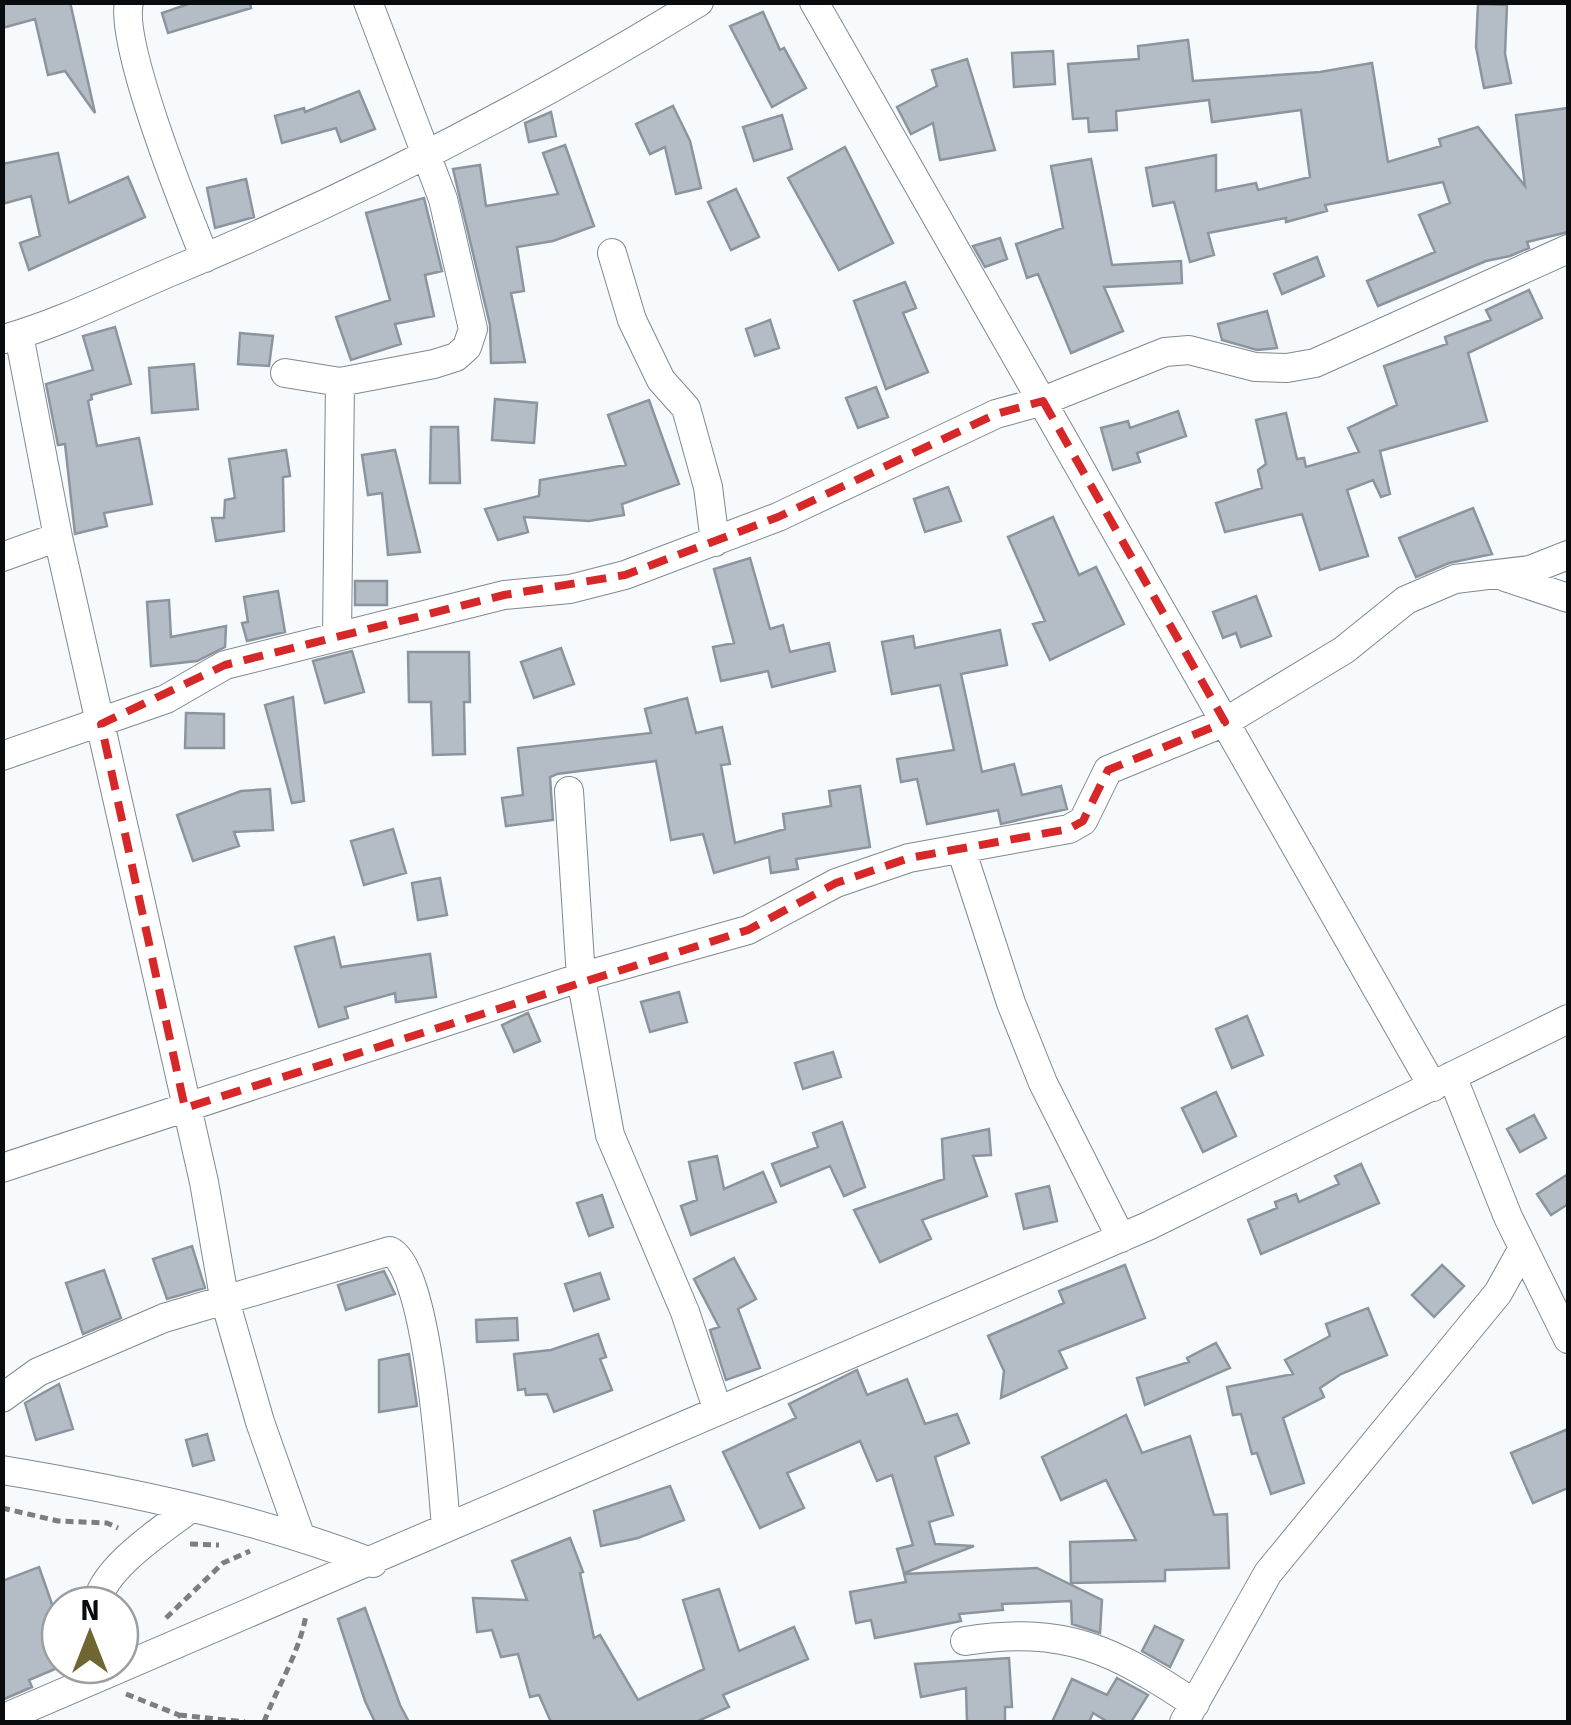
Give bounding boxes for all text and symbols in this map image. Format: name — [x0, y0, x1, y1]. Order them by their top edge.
north arrow — [40, 1585, 140, 1685]
text: N — [80, 1594, 100, 1628]

